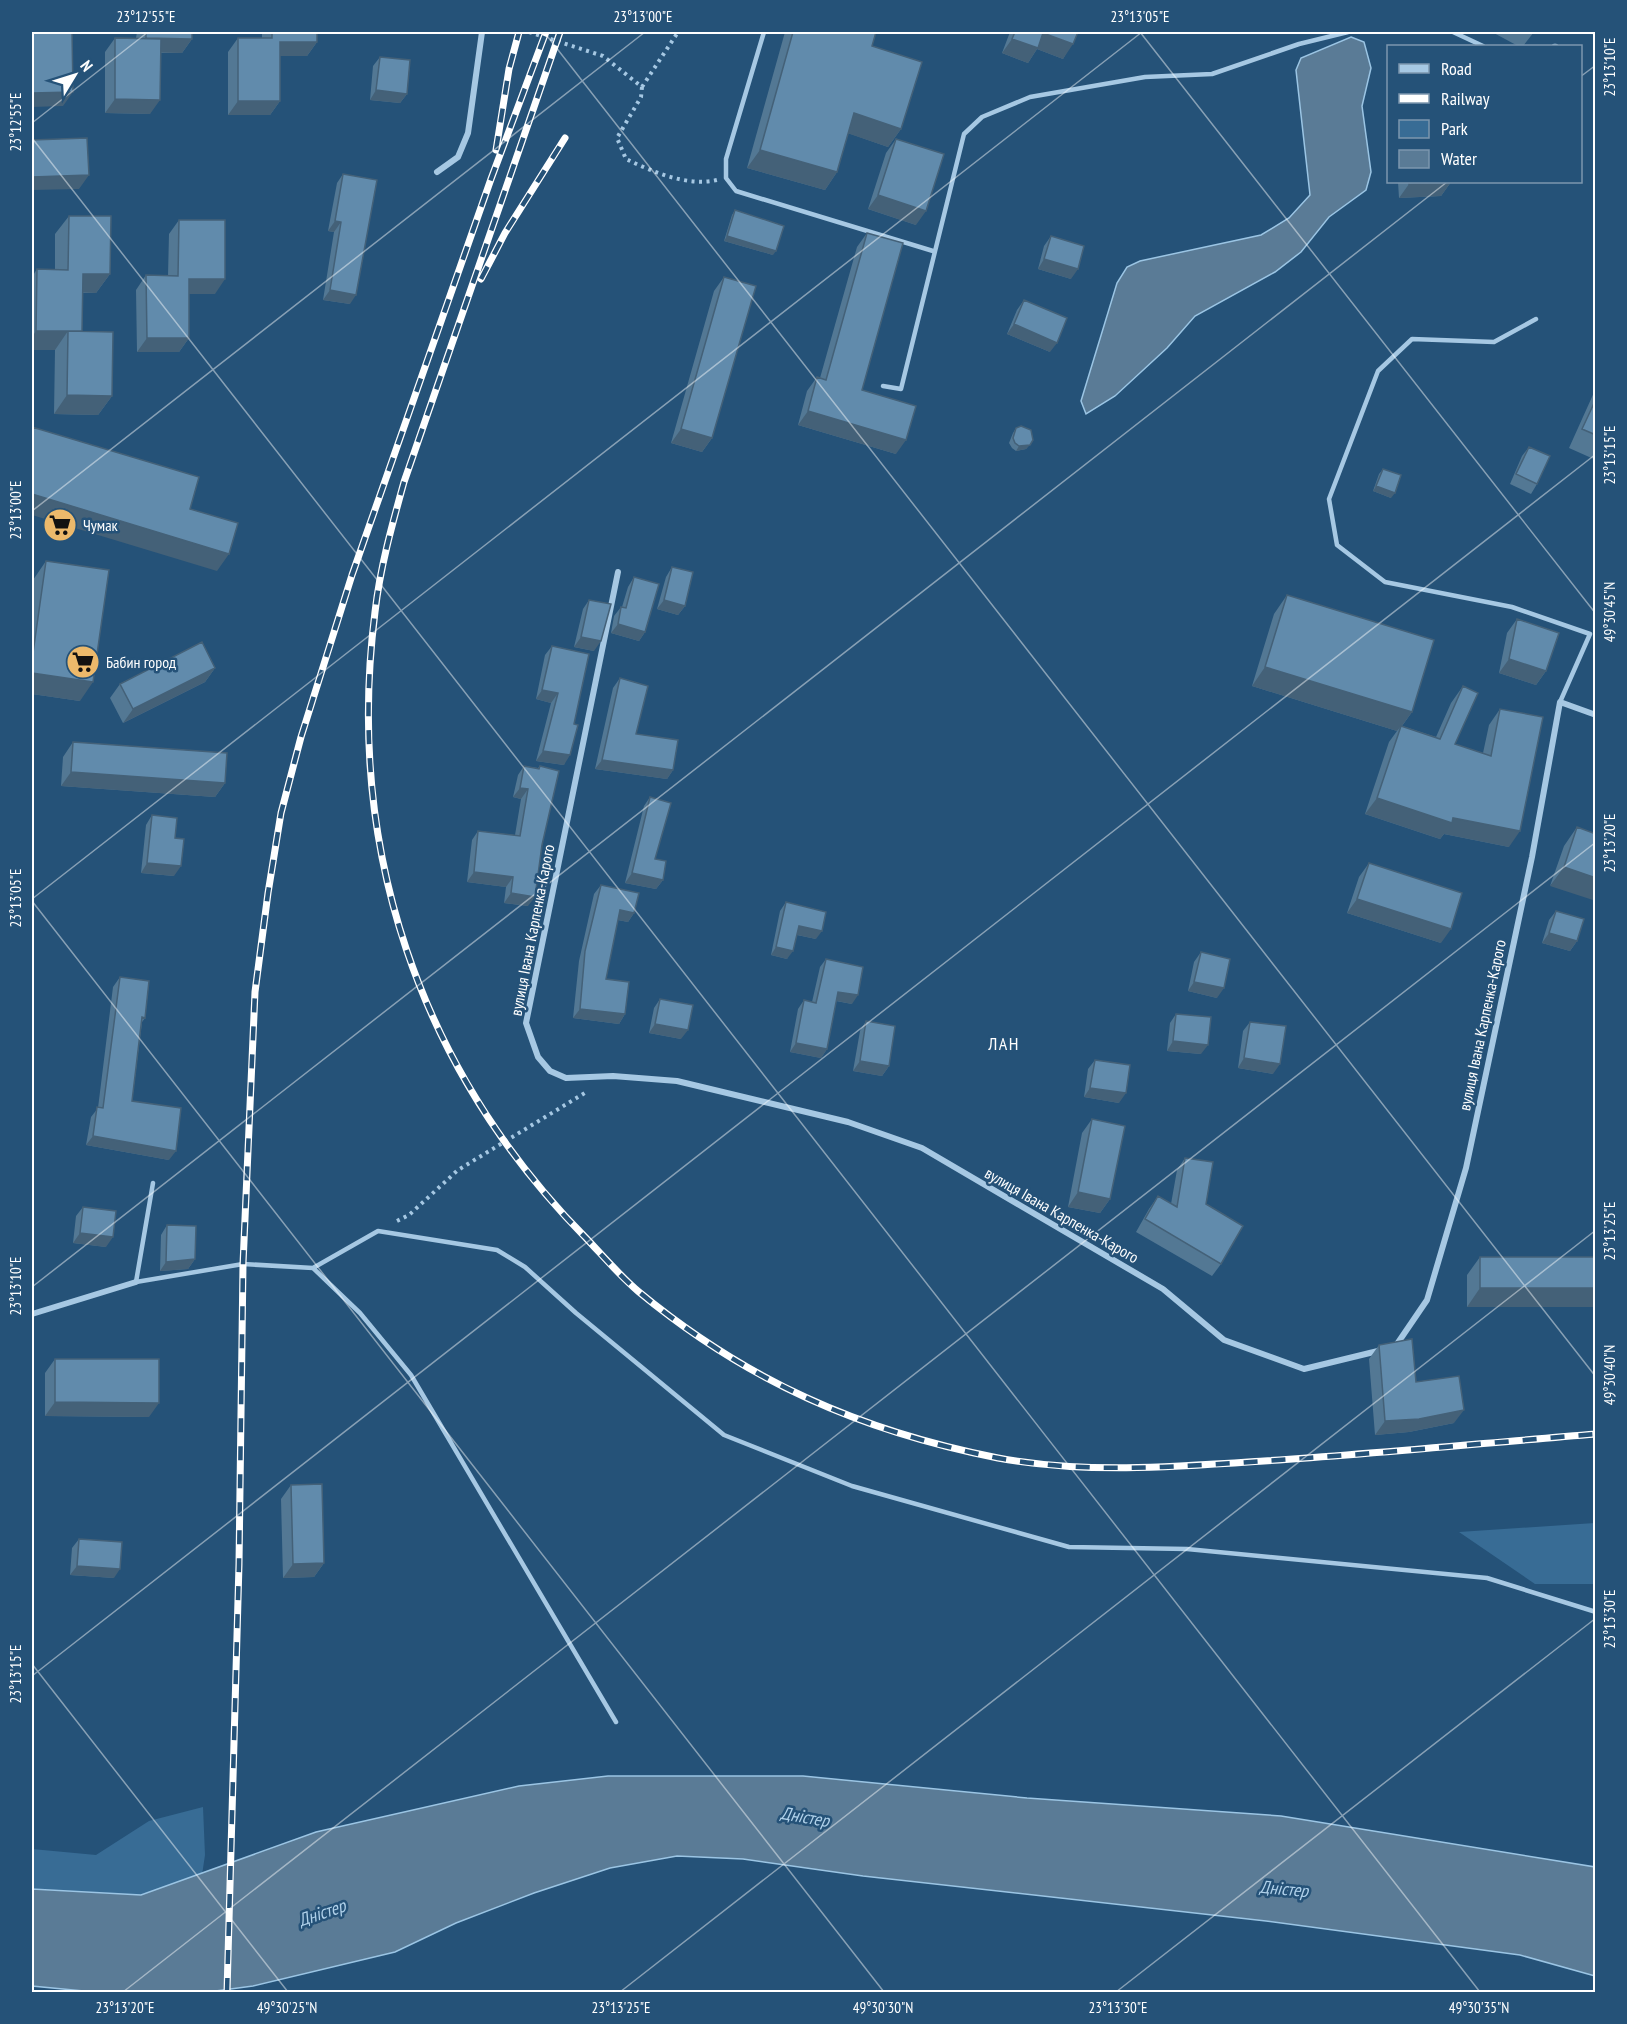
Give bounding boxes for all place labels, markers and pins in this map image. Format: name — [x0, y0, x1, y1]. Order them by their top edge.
supermarket icon: Чумак — [42, 507, 78, 543]
place label: Чумак — [83, 515, 119, 535]
supermarket icon: Бабин город — [65, 644, 101, 680]
place label: Бабин город — [106, 652, 176, 672]

